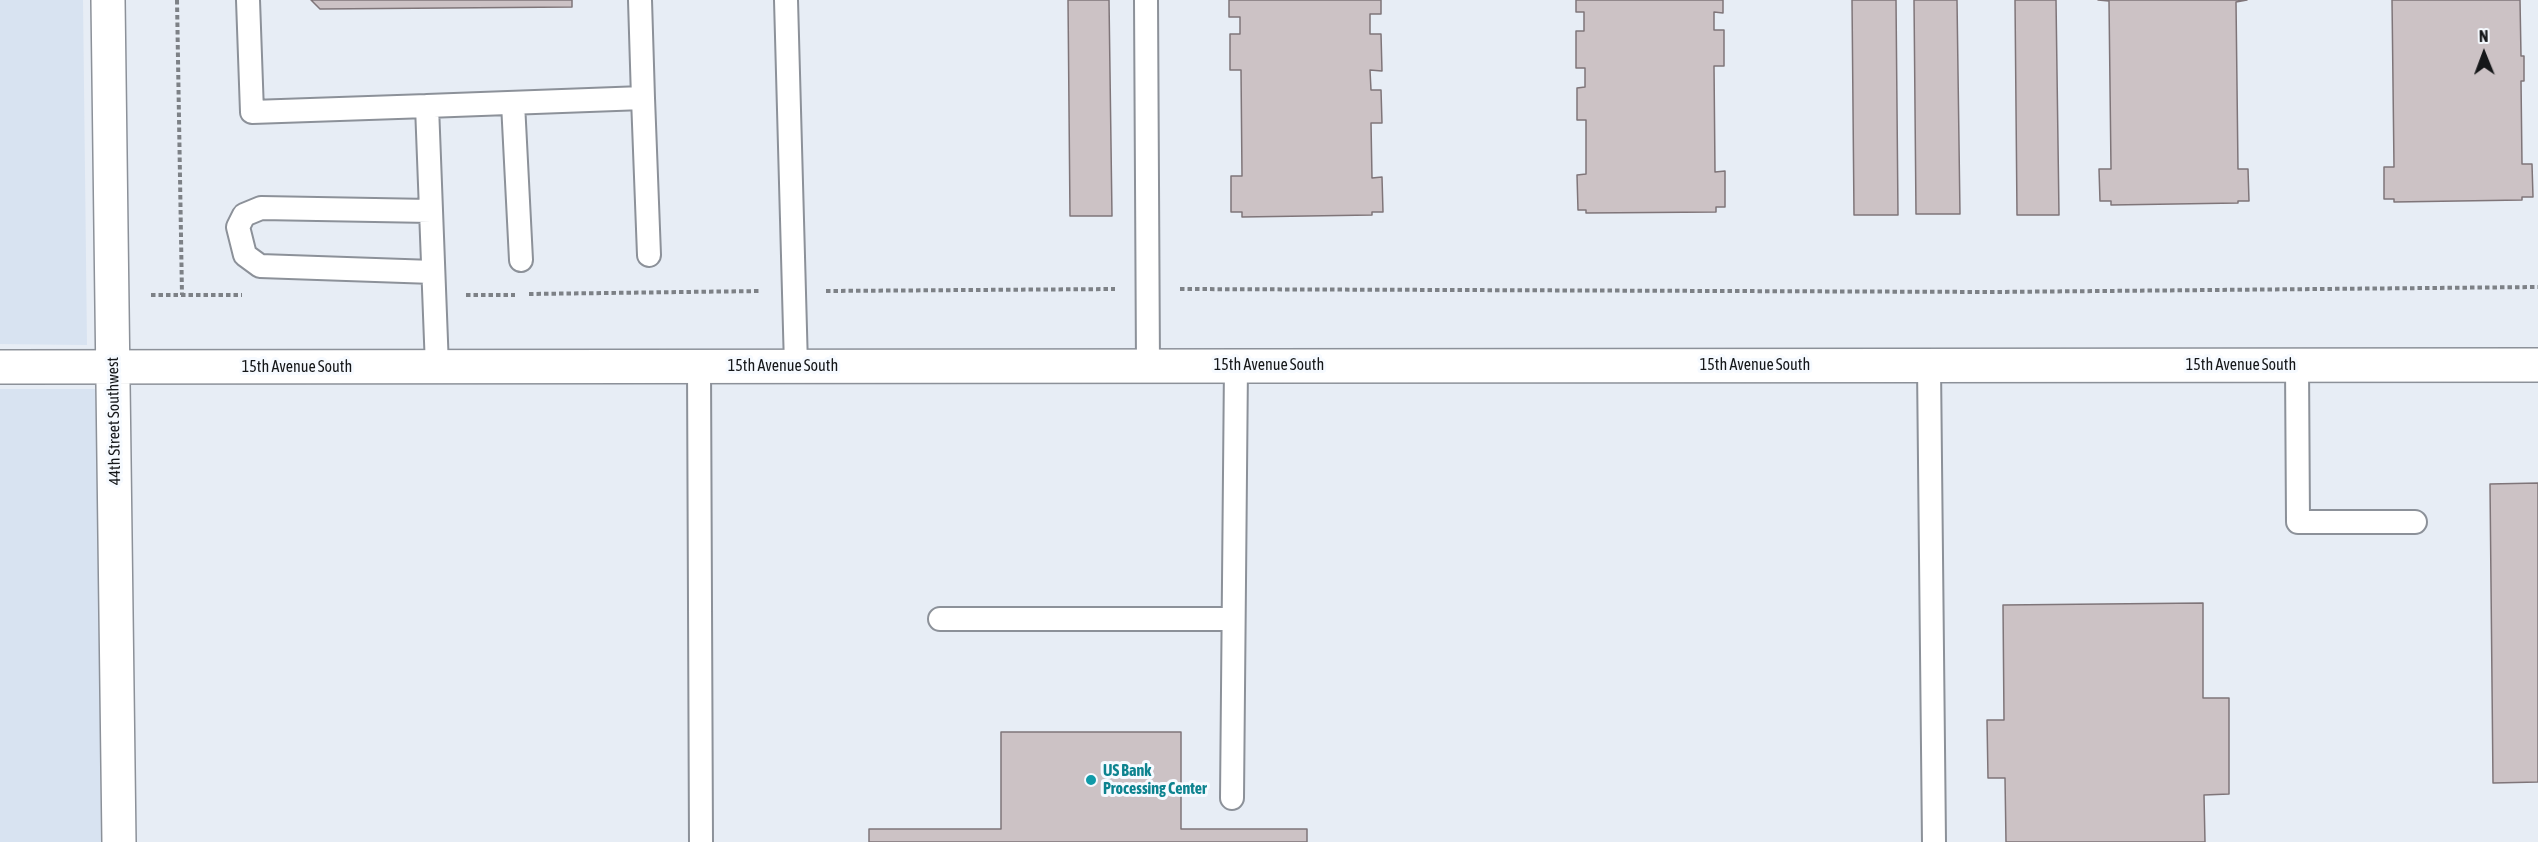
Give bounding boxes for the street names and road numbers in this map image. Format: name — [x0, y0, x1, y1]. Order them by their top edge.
street label: 15th Avenue South — [1214, 355, 1324, 375]
street label: 15th Avenue South — [1700, 355, 1810, 375]
street label: 15th Avenue South — [2186, 355, 2296, 375]
street label: 15th Avenue South — [728, 356, 838, 376]
street label: 44th Street Southwest — [103, 357, 125, 485]
street label: 15th Avenue South — [242, 357, 352, 377]

